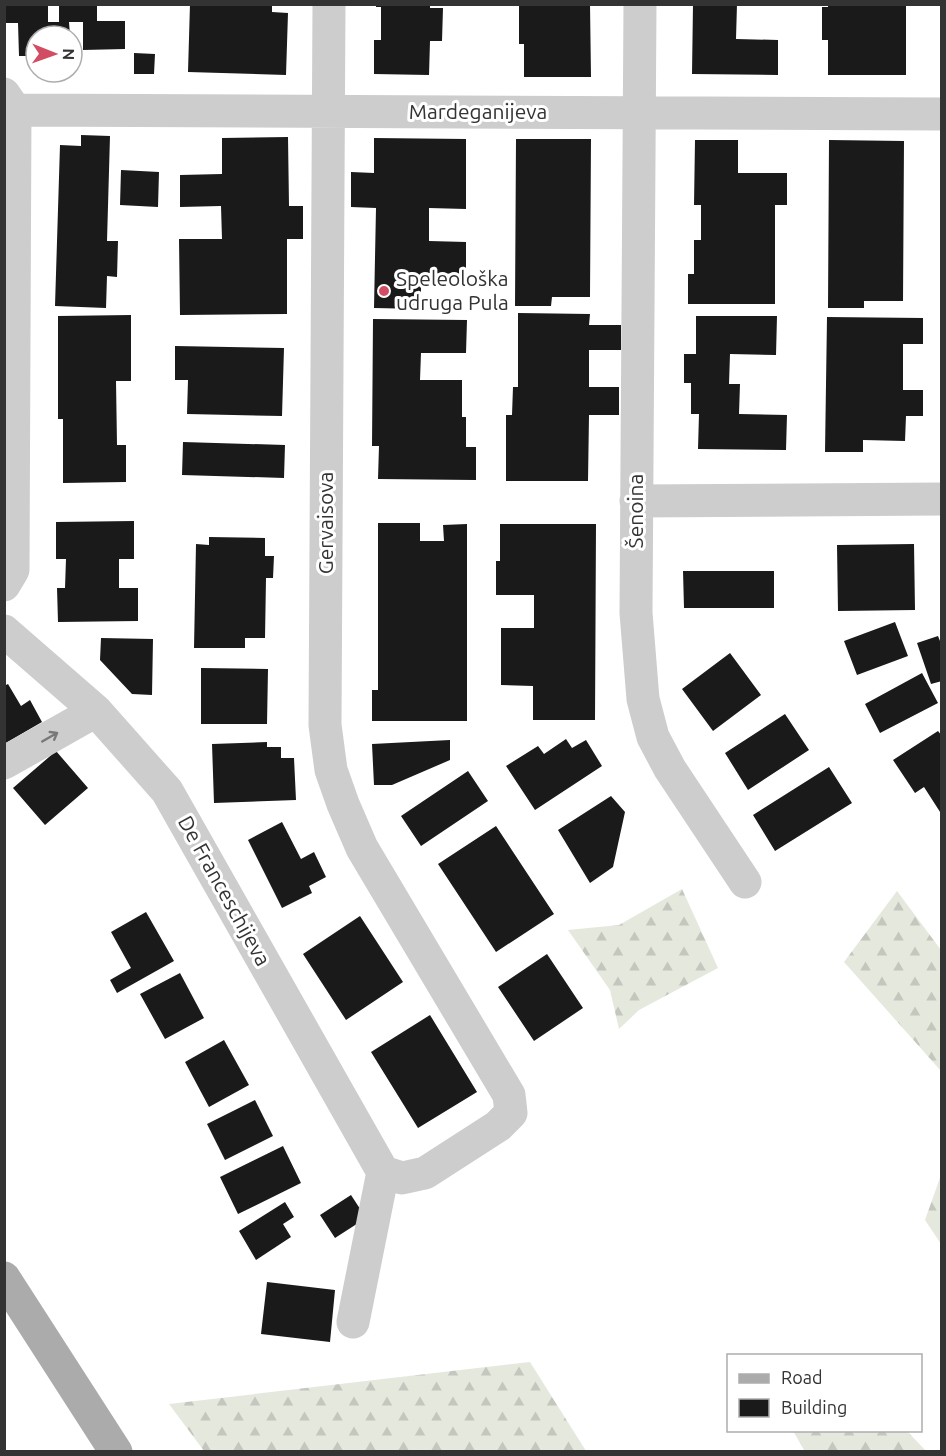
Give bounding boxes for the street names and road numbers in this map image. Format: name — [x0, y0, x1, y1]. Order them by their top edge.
street label: Mardeganijeva — [409, 99, 547, 123]
street label: Gervaisova — [313, 472, 337, 574]
street label: Šenoina — [623, 474, 647, 548]
street label: De Franceschijeva — [174, 811, 276, 970]

